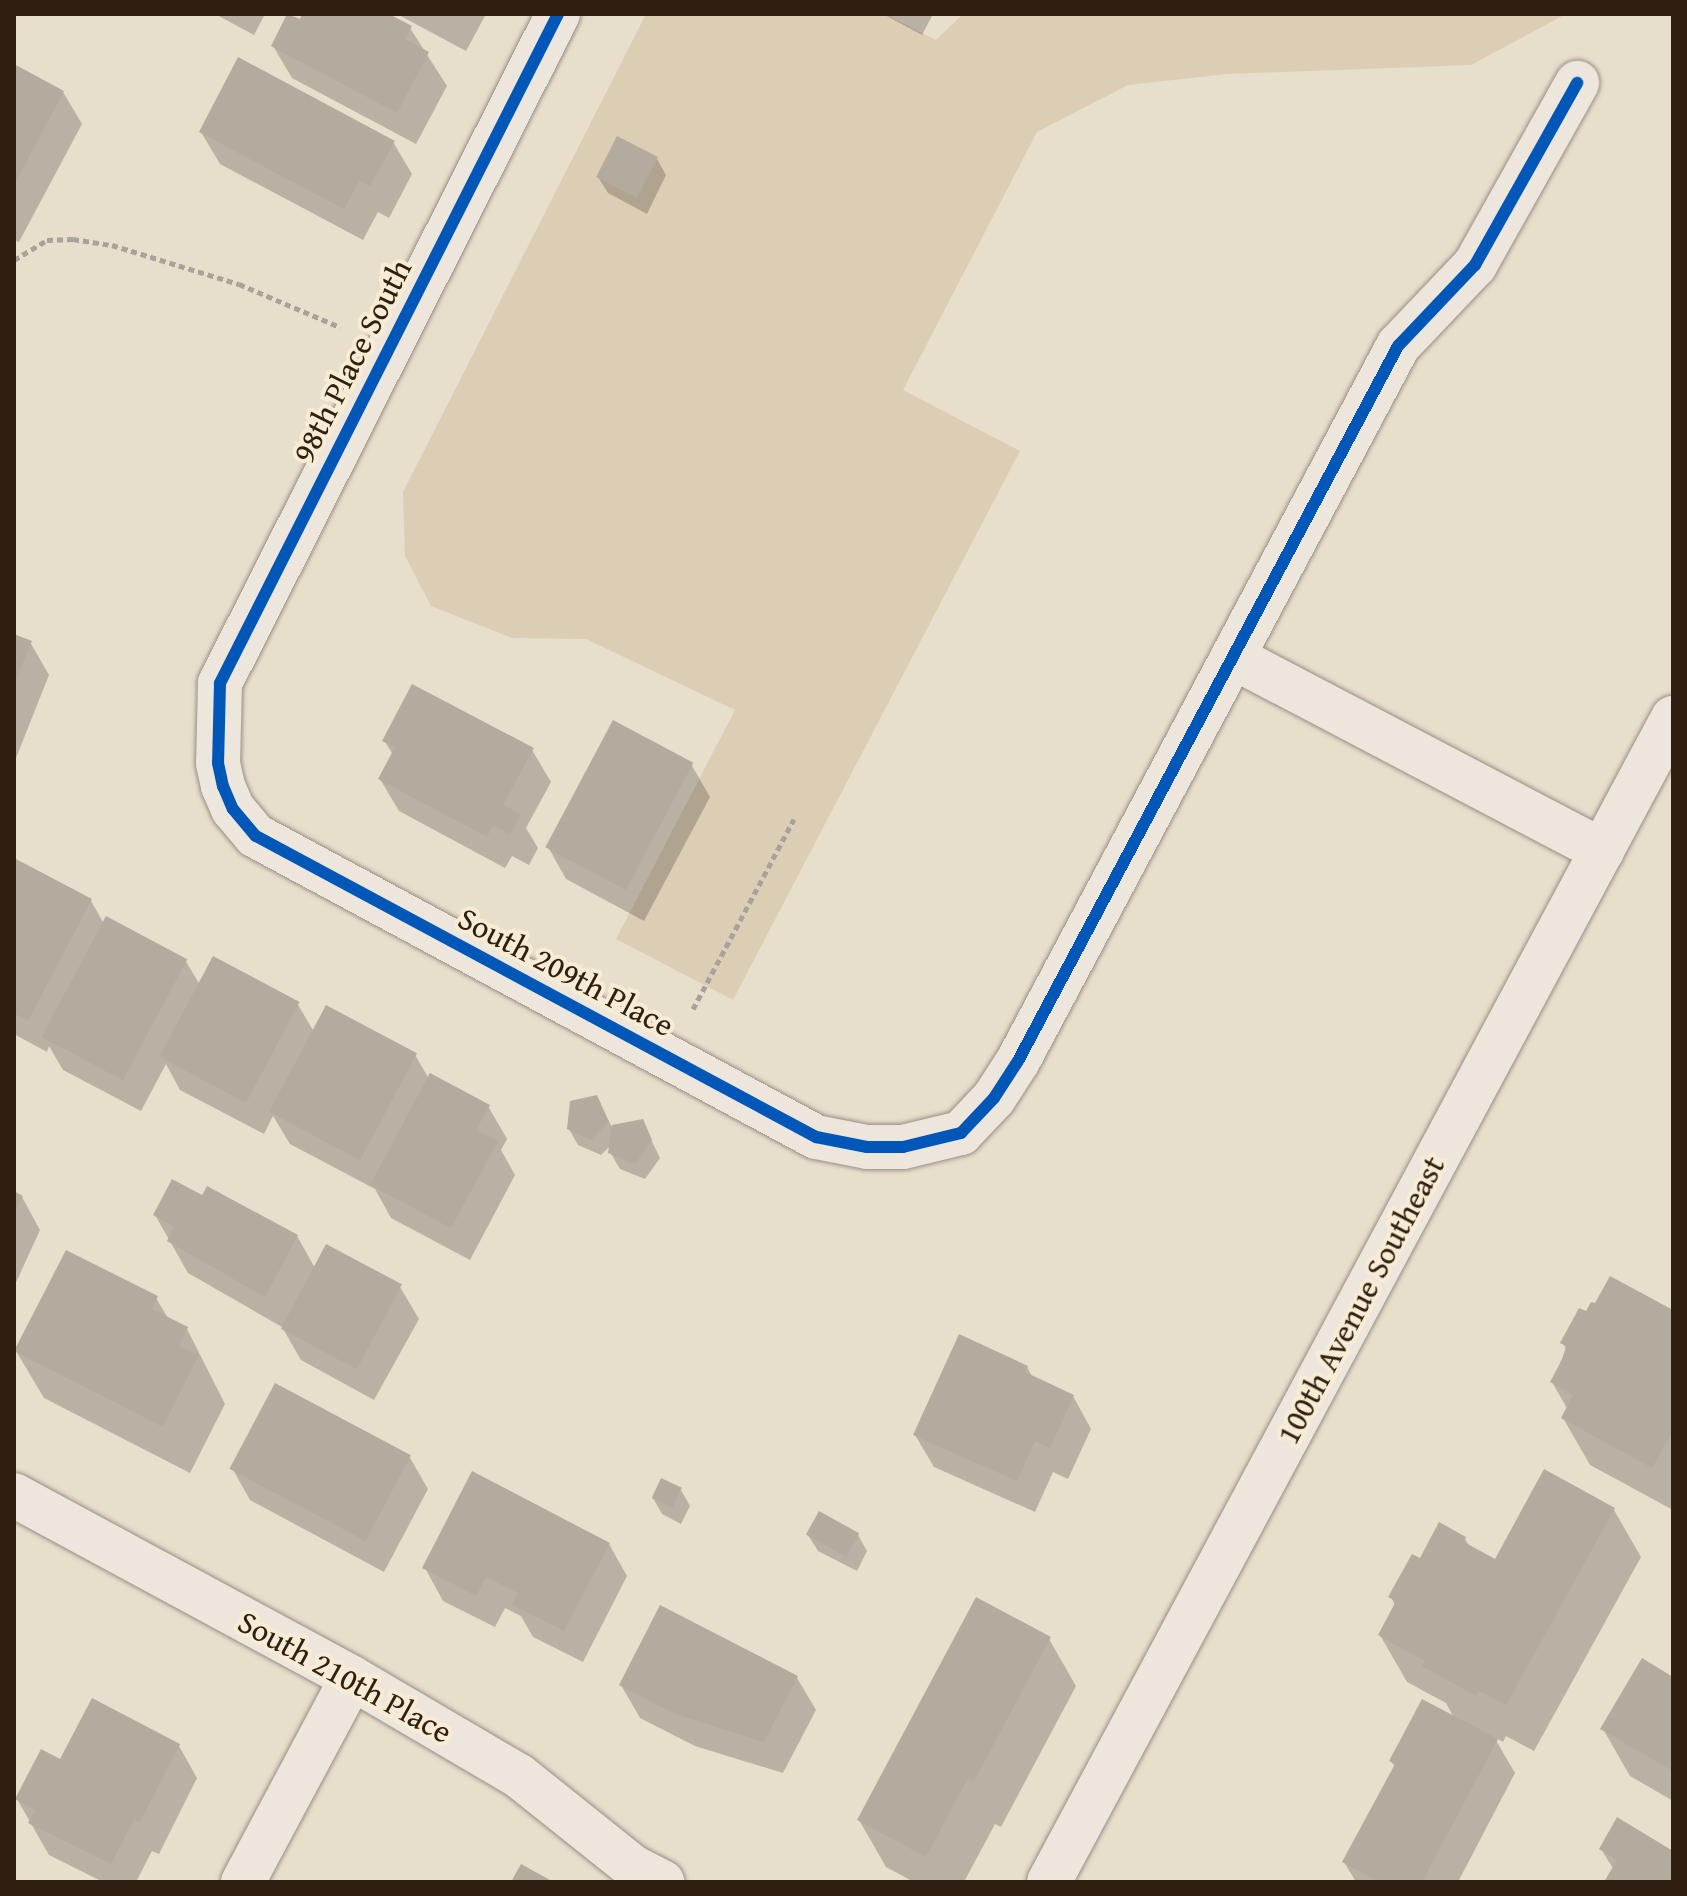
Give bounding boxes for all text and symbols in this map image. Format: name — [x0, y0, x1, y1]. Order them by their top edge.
street label: 98th Place South — [284, 253, 420, 469]
street label: South 209th Place — [452, 899, 680, 1045]
street label: 100th Avenue Southeast — [1269, 1149, 1453, 1451]
street label: South 210th Place — [231, 1602, 459, 1752]

